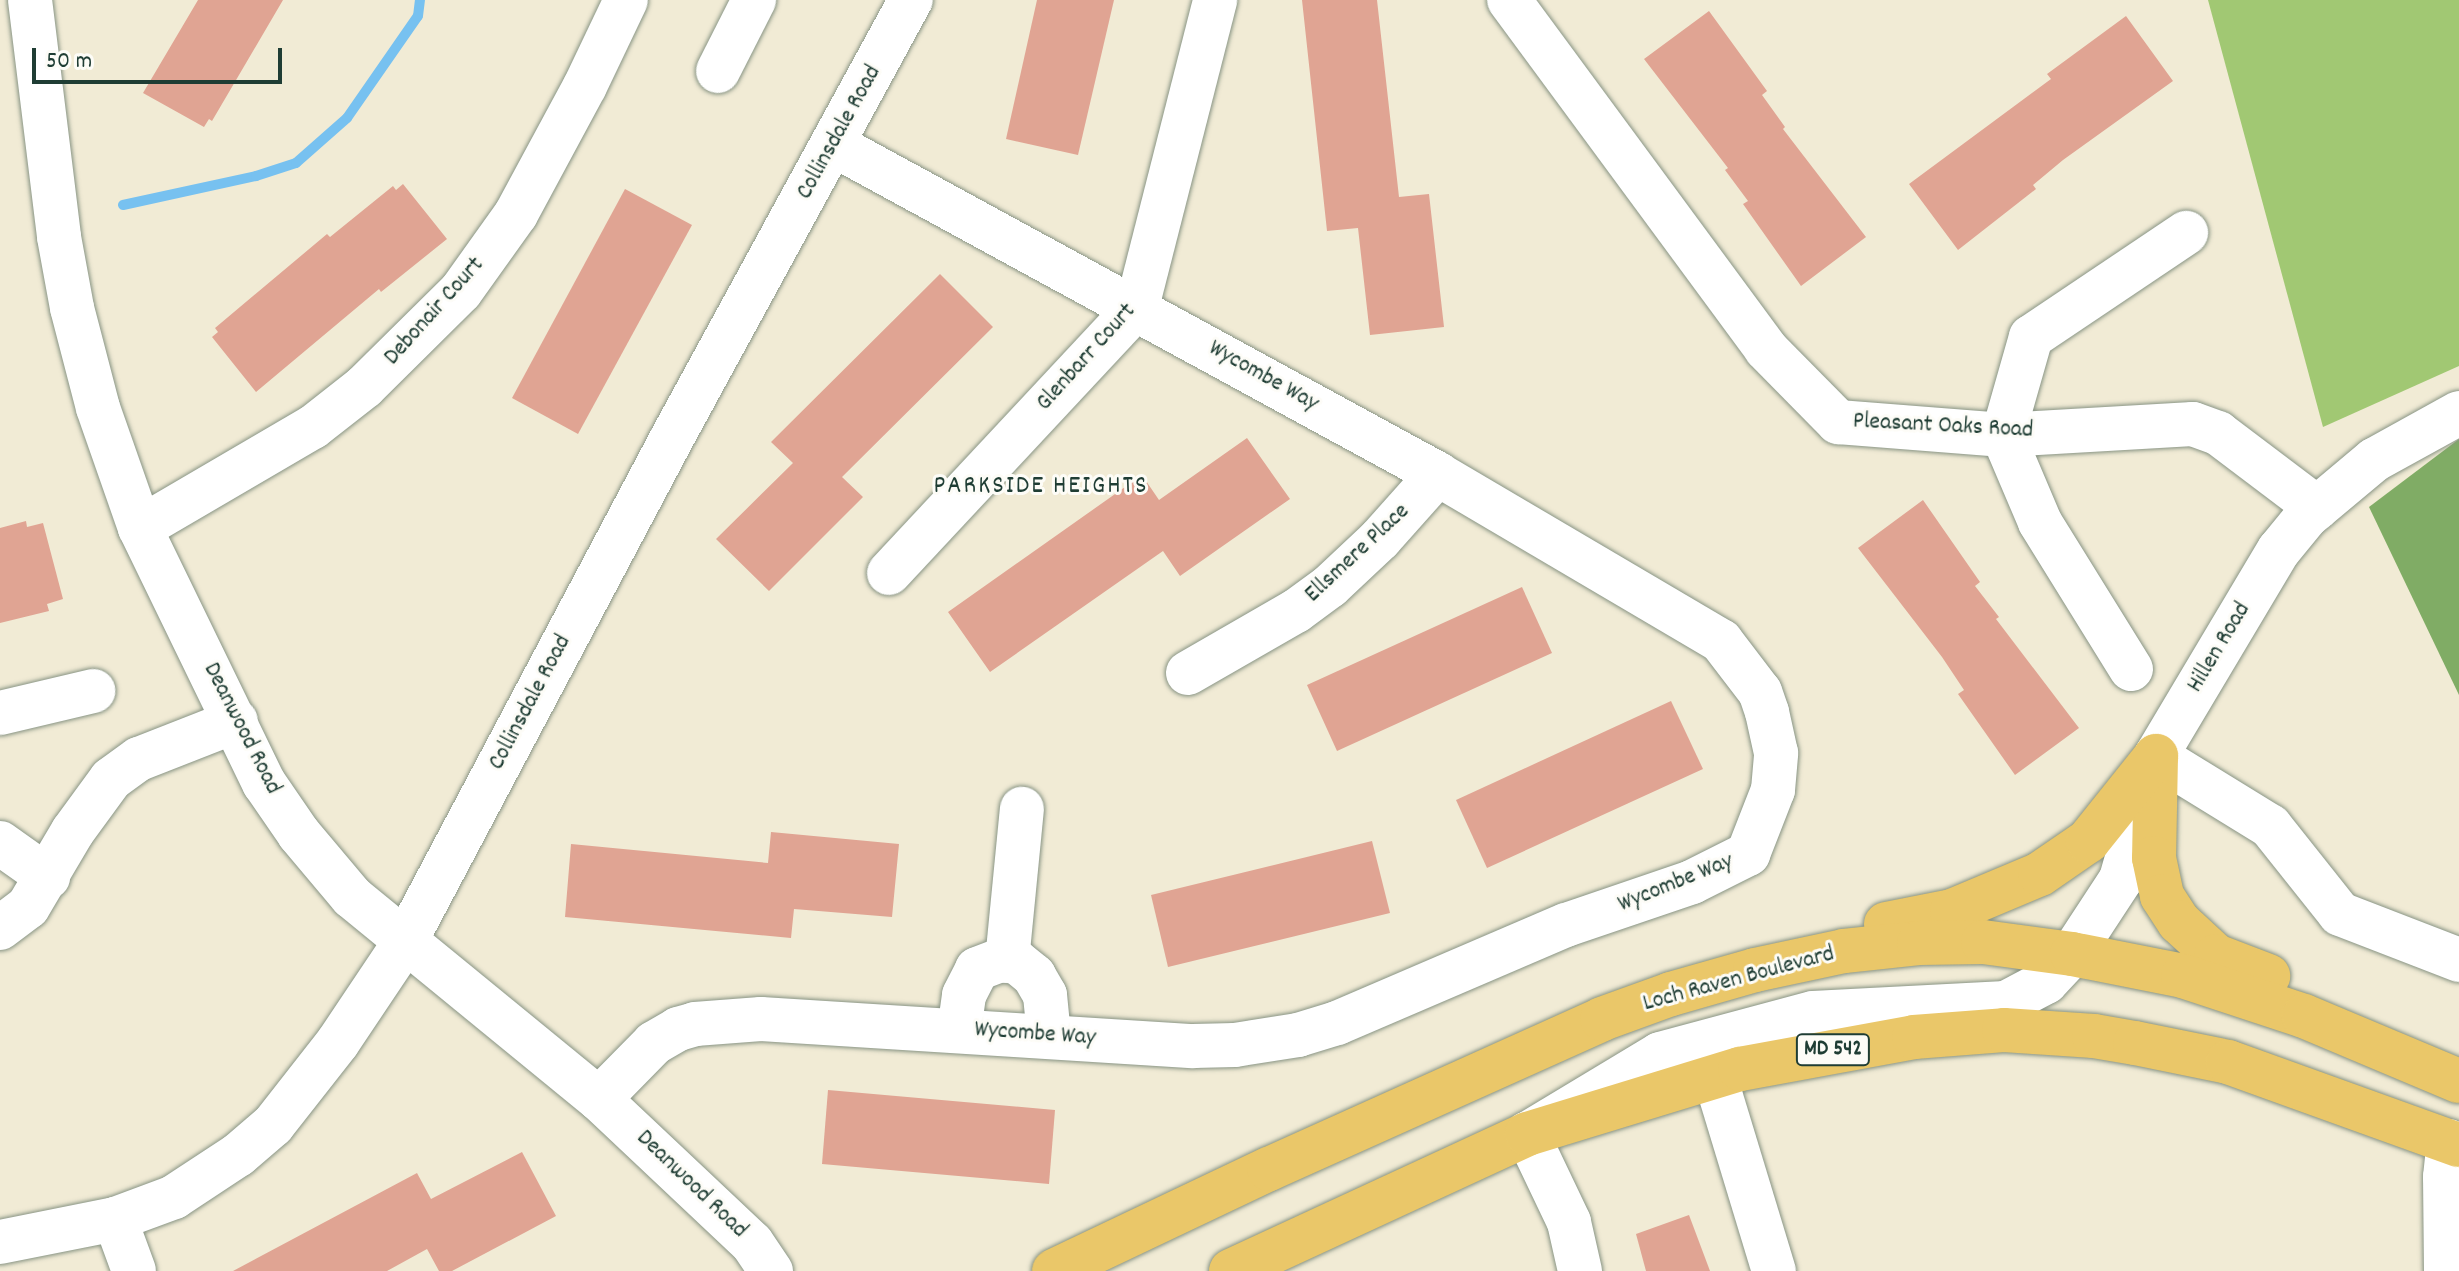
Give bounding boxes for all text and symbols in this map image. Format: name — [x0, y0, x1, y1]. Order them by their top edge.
scale bar — [36, 32, 286, 82]
text: 50 m — [46, 45, 92, 79]
street label: Collinsdale Road — [791, 61, 889, 205]
street label: Debonair Court — [379, 252, 491, 372]
street label: Glenbarr Court — [1031, 298, 1143, 418]
street label: Wycombe Way — [1203, 335, 1323, 419]
street label: Pleasant Oaks Road — [1852, 408, 2034, 446]
district label: PARKSIDE HEIGHTS — [934, 471, 1148, 503]
street label: Ellsmere Place — [1300, 498, 1416, 610]
street label: Hillen Road — [2182, 598, 2258, 698]
street label: Collinsdale Road — [483, 631, 579, 775]
street label: Deanwood Road — [196, 658, 286, 800]
street label: Wycombe Way — [1614, 848, 1738, 920]
street label: Loch Raven Boulevard — [1640, 941, 1838, 1019]
street label: Wycombe Way — [973, 1016, 1097, 1054]
road number: MD 542 — [1795, 1032, 1871, 1068]
street label: Deanwood Road — [629, 1125, 753, 1245]

